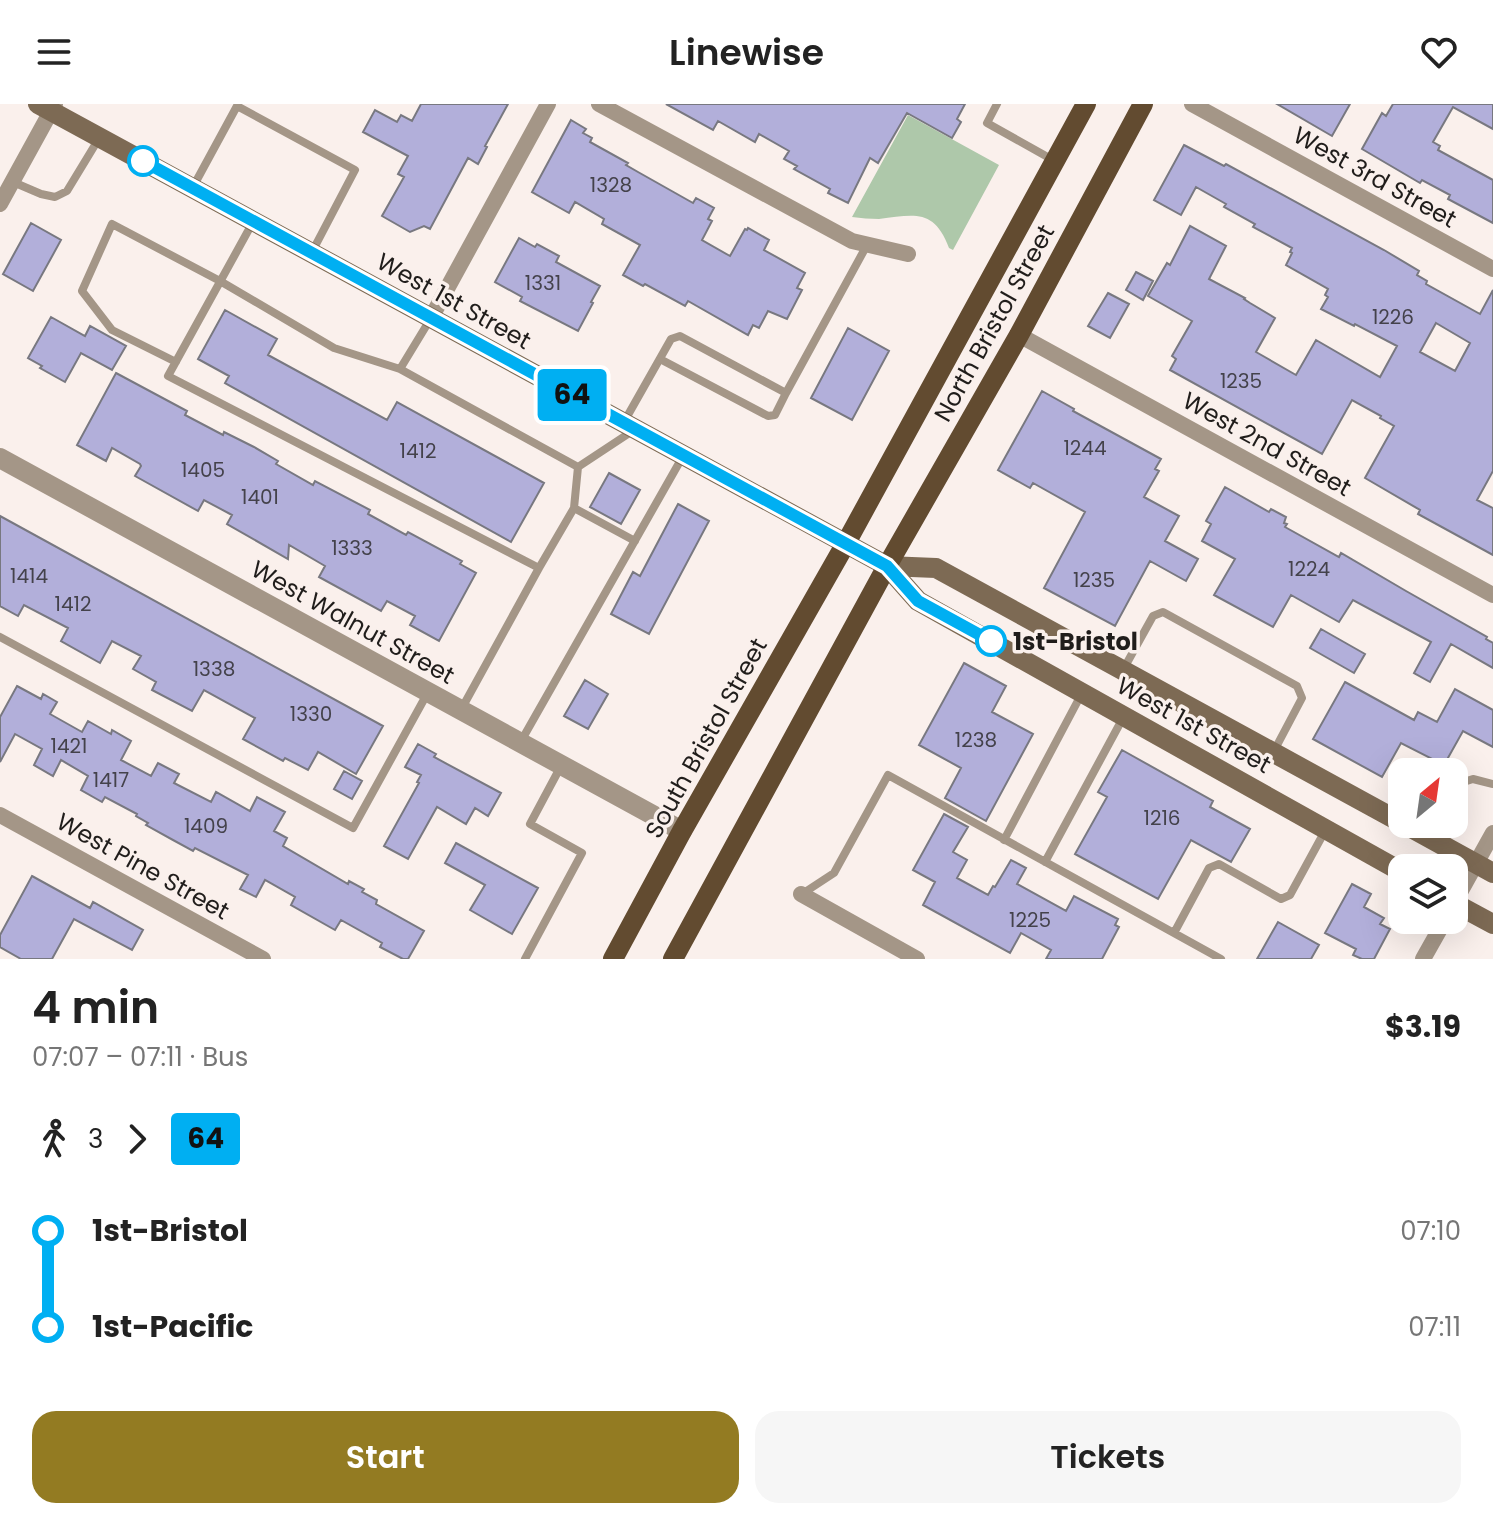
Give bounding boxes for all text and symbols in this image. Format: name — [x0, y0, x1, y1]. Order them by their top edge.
text: Linewise — [669, 27, 824, 78]
icon: menu — [32, 30, 76, 74]
icon: heart — [1417, 30, 1461, 74]
street label: West 3rd Street — [1287, 118, 1463, 236]
unlabelled marker — [128, 146, 158, 176]
house number: 1328 — [590, 171, 632, 199]
street label: North Bristol Street — [926, 219, 1062, 427]
street label: West 1st Street — [371, 245, 537, 357]
house number: 1331 — [525, 269, 561, 297]
house number: 1226 — [1372, 303, 1414, 331]
house number: 1235 — [1220, 367, 1262, 395]
line badge: 64 — [536, 369, 608, 421]
text: 64 — [554, 375, 590, 414]
street label: West 2nd Street — [1177, 384, 1357, 504]
house number: 1244 — [1063, 434, 1107, 462]
house number: 1412 — [400, 437, 436, 465]
house number: 1405 — [181, 456, 225, 484]
house number: 1401 — [241, 483, 279, 511]
house number: 1333 — [331, 534, 373, 562]
street label: West Walnut Street — [245, 552, 461, 692]
house number: 1224 — [1288, 555, 1330, 583]
house number: 1414 — [10, 562, 48, 590]
house number: 1235 — [1073, 566, 1115, 594]
house number: 1412 — [55, 590, 91, 618]
place label: 1st-Bristol — [1013, 625, 1138, 658]
marker: 1st-Bristol — [976, 626, 1006, 656]
street label: South Bristol Street — [637, 632, 775, 844]
house number: 1338 — [193, 655, 235, 683]
street label: West 1st Street — [1111, 669, 1277, 781]
house number: 1330 — [290, 700, 332, 728]
house number: 1238 — [955, 726, 997, 754]
house number: 1421 — [51, 732, 87, 760]
north arrow — [1388, 758, 1468, 838]
map controls — [1388, 758, 1468, 934]
house number: 1417 — [93, 766, 129, 794]
house number: 1216 — [1144, 804, 1181, 832]
street label: West Pine Street — [51, 805, 235, 927]
house number: 1409 — [184, 812, 228, 840]
button: layers — [1388, 854, 1468, 934]
house number: 1225 — [1009, 906, 1051, 934]
text: 4 min — [32, 977, 159, 1038]
text: $3.19 — [1385, 1005, 1461, 1048]
text: 07:07 – 07:11 · Bus — [32, 1039, 248, 1075]
icon: walk — [32, 1117, 76, 1161]
icon: forward — [115, 1117, 159, 1161]
text: 64 — [187, 1119, 224, 1158]
text: 3 — [88, 1121, 103, 1157]
text: 1st-Bristol — [92, 1209, 248, 1252]
text: 07:10 — [1400, 1213, 1461, 1249]
text: 1st-Pacific — [92, 1305, 254, 1348]
text: 07:11 — [1408, 1309, 1461, 1345]
button: Start — [32, 1411, 739, 1503]
button: Tickets — [755, 1411, 1461, 1503]

